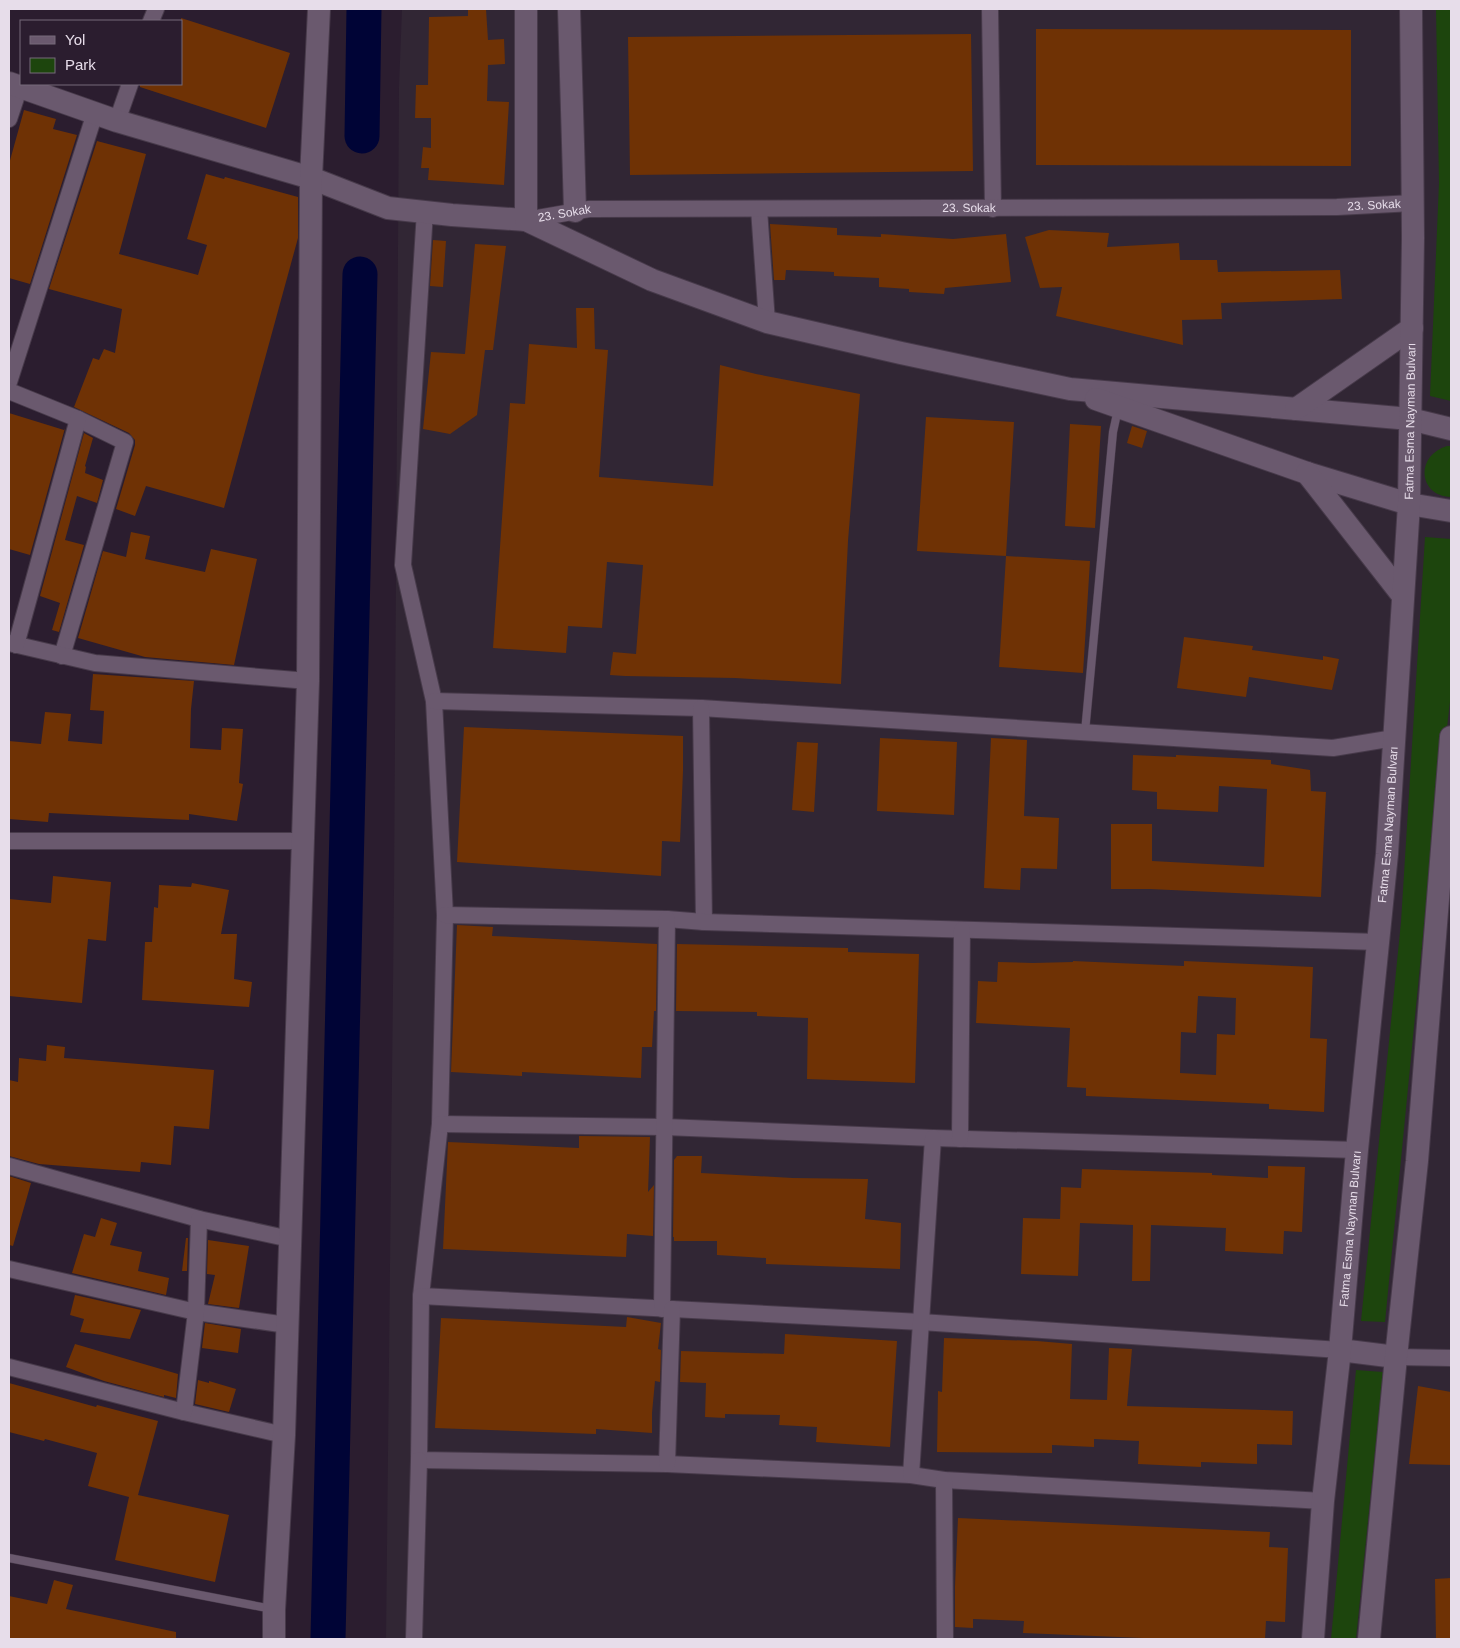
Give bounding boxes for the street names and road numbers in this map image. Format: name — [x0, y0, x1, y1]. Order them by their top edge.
street label: 23. Sokak — [1347, 197, 1402, 213]
street label: 23. Sokak — [942, 201, 997, 215]
street label: 23. Sokak — [537, 202, 593, 225]
street label: Fatma Esma Nayman Bulvarı — [1402, 343, 1418, 500]
street label: Fatma Esma Nayman Bulvarı — [1375, 746, 1401, 903]
street label: Fatma Esma Nayman Bulvarı — [1337, 1150, 1364, 1308]

